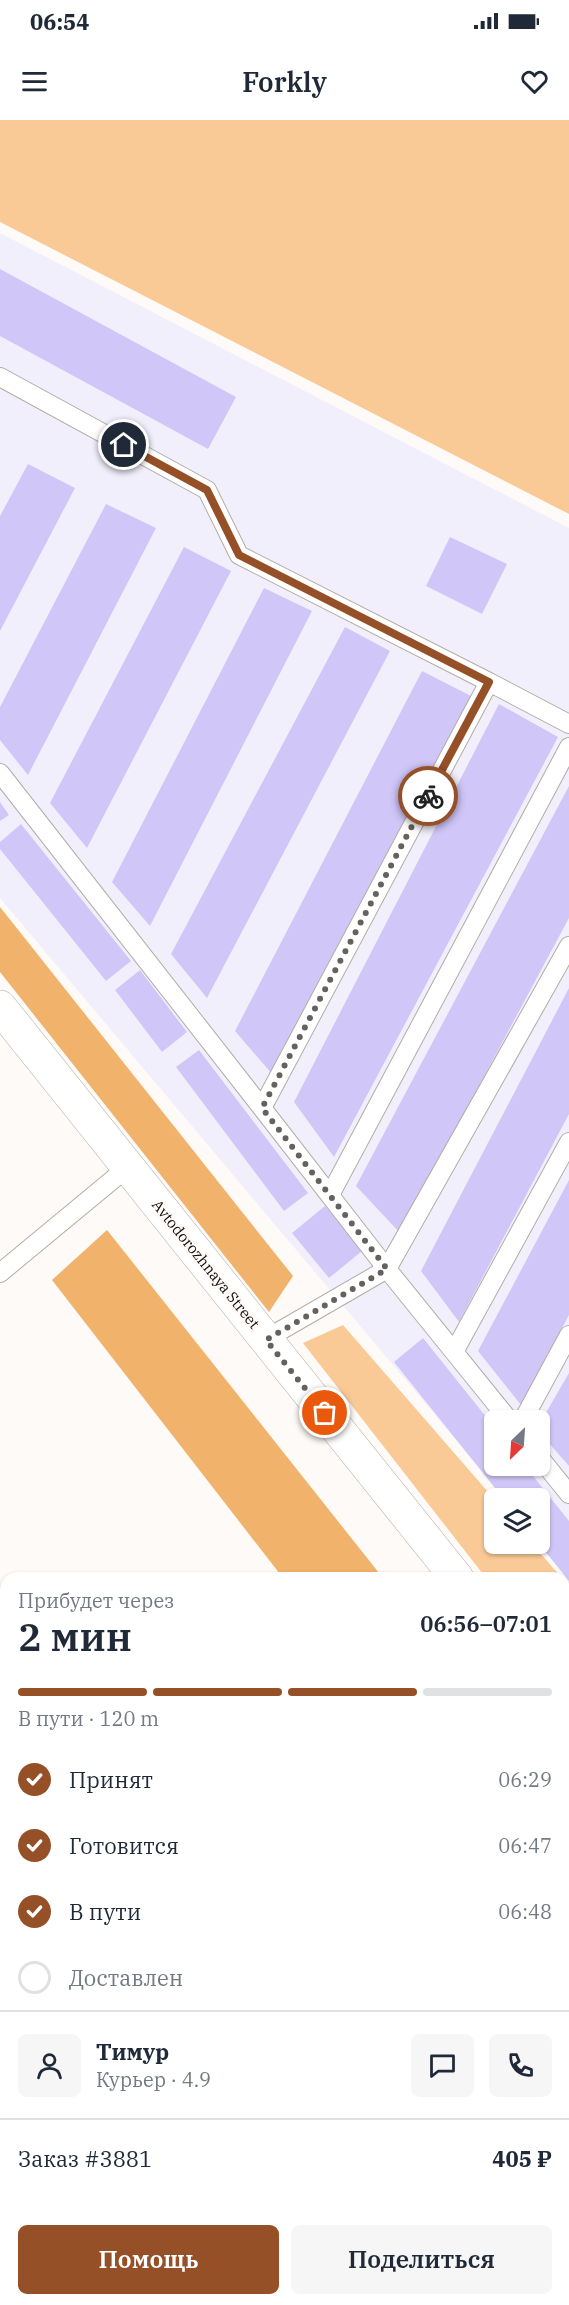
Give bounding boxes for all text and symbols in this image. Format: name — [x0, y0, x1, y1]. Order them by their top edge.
text: 06:54 — [30, 7, 89, 36]
text: Forkly — [242, 64, 327, 99]
icon: menu — [18, 65, 51, 98]
icon: heart — [518, 65, 551, 98]
pin — [98, 419, 149, 470]
icon: home — [107, 428, 140, 461]
courier — [398, 766, 458, 826]
icon: bike — [412, 780, 445, 813]
street label: Avtodorozhnaya Street — [148, 1196, 264, 1332]
pin — [299, 1387, 350, 1438]
icon: bag — [308, 1396, 341, 1429]
north arrow — [484, 1410, 550, 1476]
map controls — [484, 1410, 550, 1554]
button: layers — [484, 1488, 550, 1554]
text: Прибудет через — [18, 1587, 174, 1614]
text: 06:56–07:01 — [420, 1609, 552, 1638]
text: 2 мин — [18, 1611, 132, 1662]
text: В пути · 120 m — [18, 1705, 159, 1732]
icon: check — [18, 1763, 51, 1796]
text: Принят — [69, 1765, 153, 1794]
text: 06:29 — [498, 1766, 552, 1793]
icon: check — [18, 1829, 51, 1862]
text: Готовится — [69, 1831, 179, 1860]
text: 06:47 — [498, 1832, 552, 1859]
icon: check — [18, 1895, 51, 1928]
text: В пути — [69, 1897, 141, 1926]
text: 06:48 — [498, 1898, 552, 1925]
text: Доставлен — [69, 1963, 183, 1992]
button: person — [18, 2034, 81, 2097]
button: chat — [411, 2034, 474, 2097]
button: phone — [489, 2034, 552, 2097]
text: Тимур — [96, 2037, 169, 2066]
text: Курьер · 4.9 — [96, 2066, 211, 2093]
text: Заказ #3881 — [18, 2144, 152, 2173]
text: 405 ₽ — [492, 2144, 552, 2173]
button: Помощь — [18, 2225, 279, 2294]
button: Поделиться — [291, 2225, 552, 2294]

